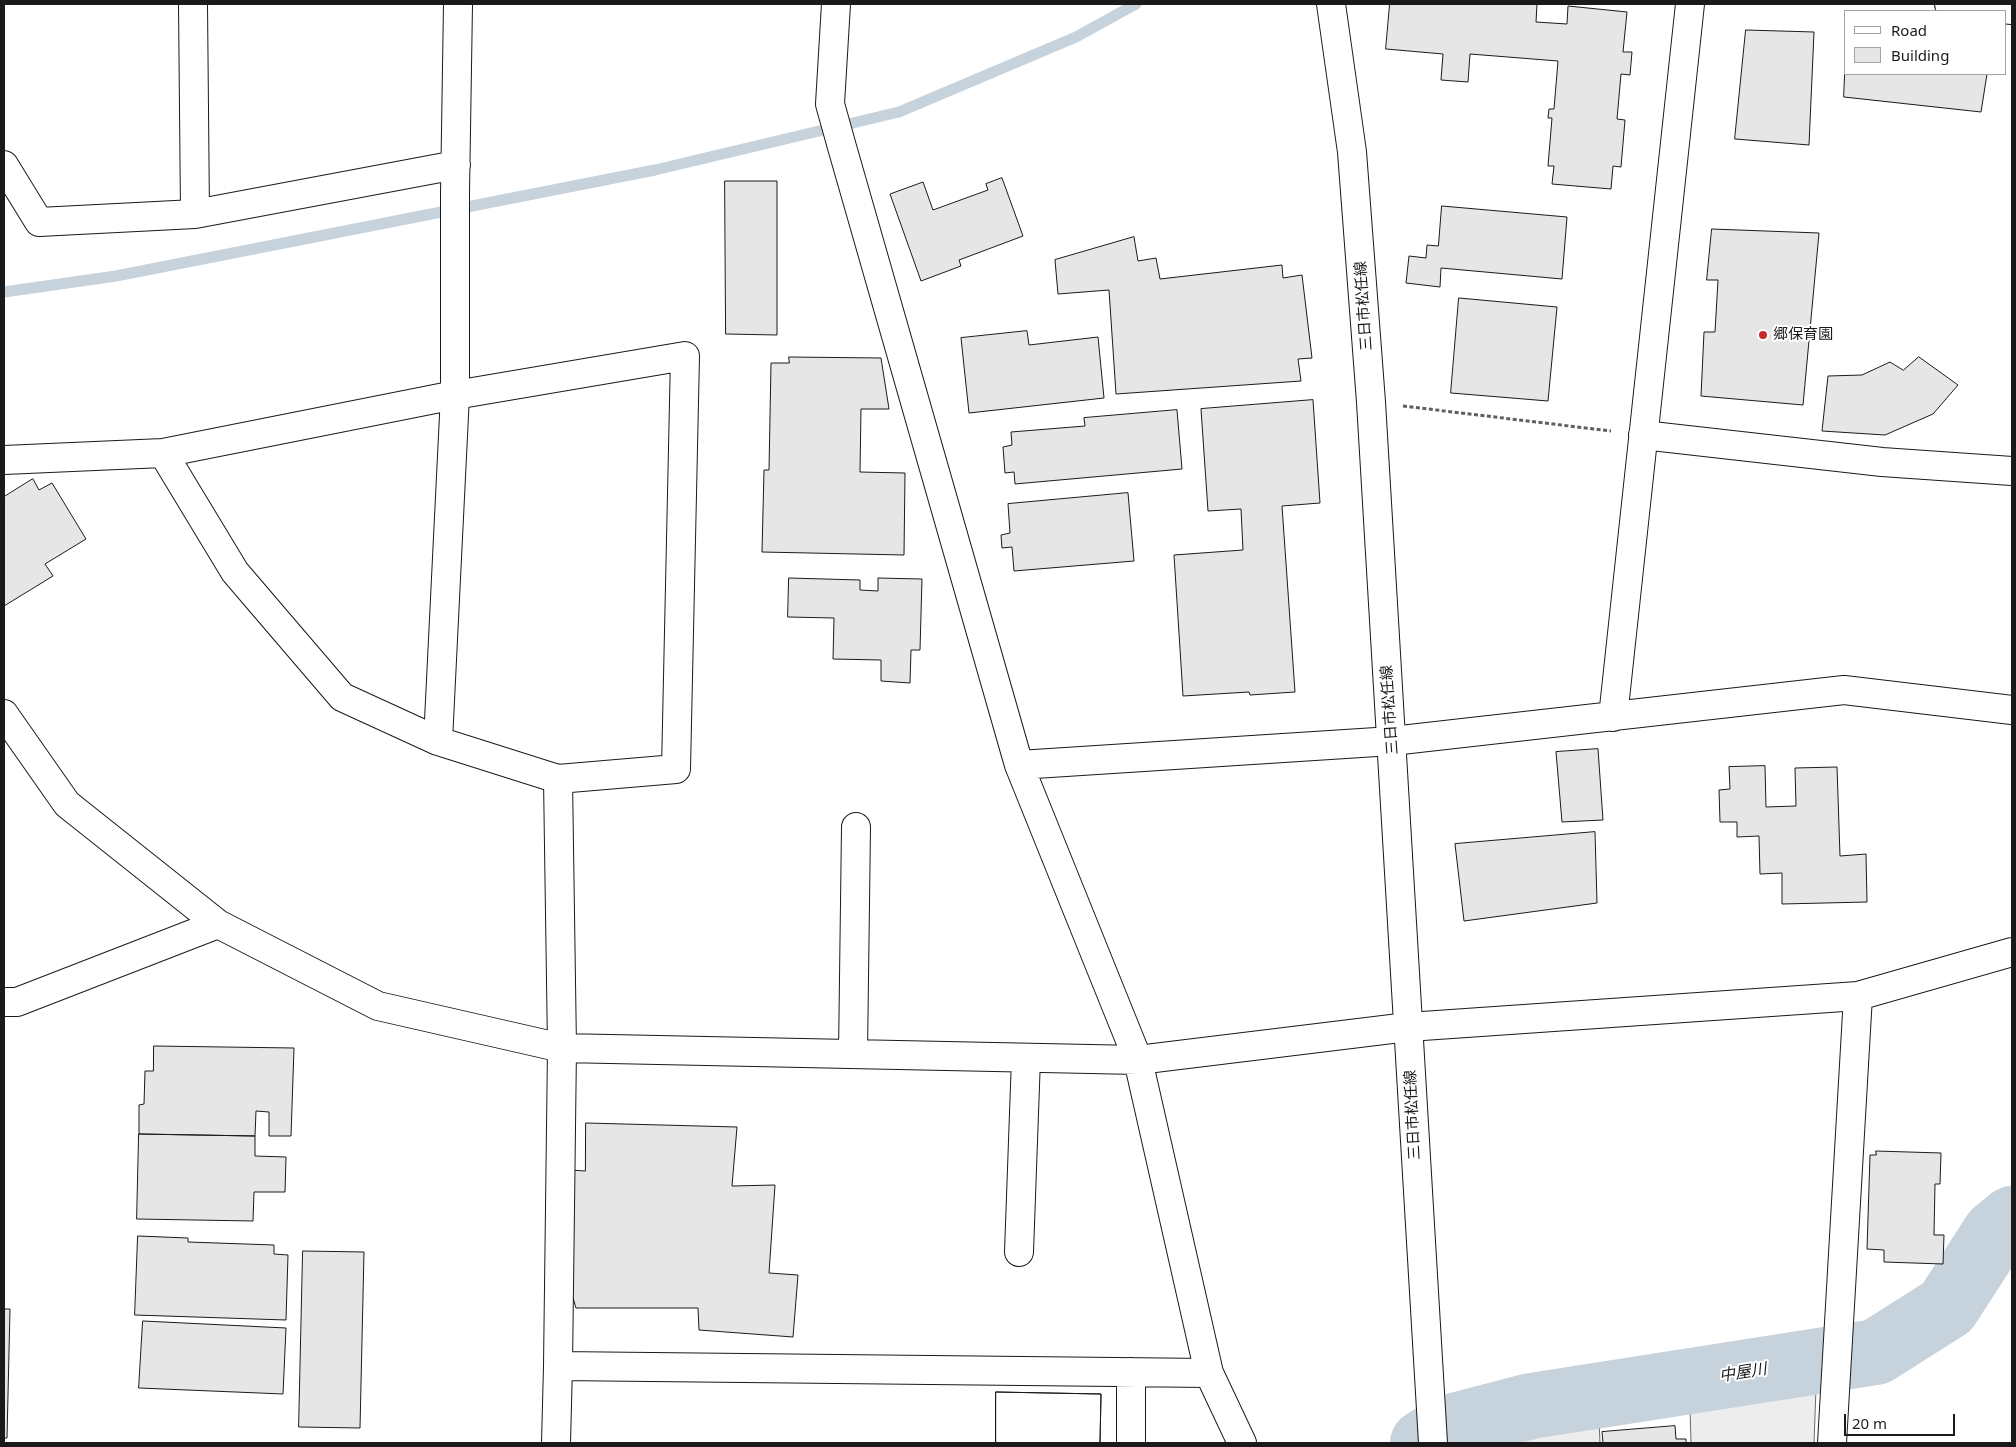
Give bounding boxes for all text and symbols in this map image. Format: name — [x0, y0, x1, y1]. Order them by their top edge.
legend — [1844, 10, 2006, 75]
text: Road — [1891, 20, 1927, 40]
text: Building — [1891, 45, 1949, 65]
street label: 三日市松任線 — [1352, 260, 1376, 352]
place label: 郷保育園 — [1773, 326, 1833, 344]
marker: 郷保育園 — [1757, 329, 1769, 341]
street label: 三日市松任線 — [1378, 664, 1402, 756]
street label: 三日市松任線 — [1402, 1070, 1424, 1160]
water label: 中屋川 — [1718, 1360, 1768, 1386]
scale bar — [1846, 1404, 1957, 1436]
text: 20 m — [1852, 1413, 1887, 1433]

